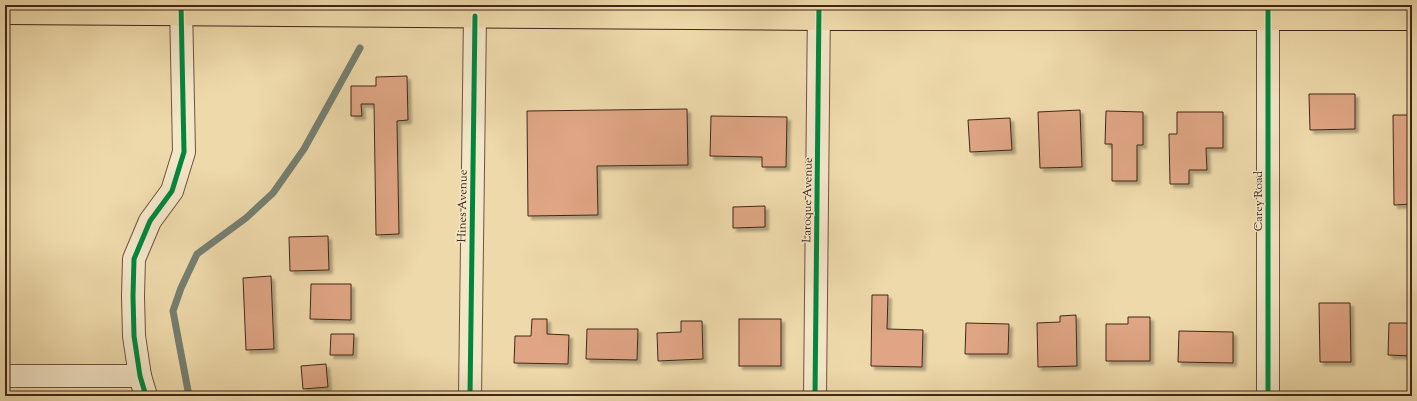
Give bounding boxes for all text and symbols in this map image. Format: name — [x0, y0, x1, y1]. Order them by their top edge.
street label: Laroque Avenue — [798, 157, 818, 243]
street label: Hines Avenue — [453, 169, 473, 243]
street label: Carey Road — [1250, 171, 1268, 231]

